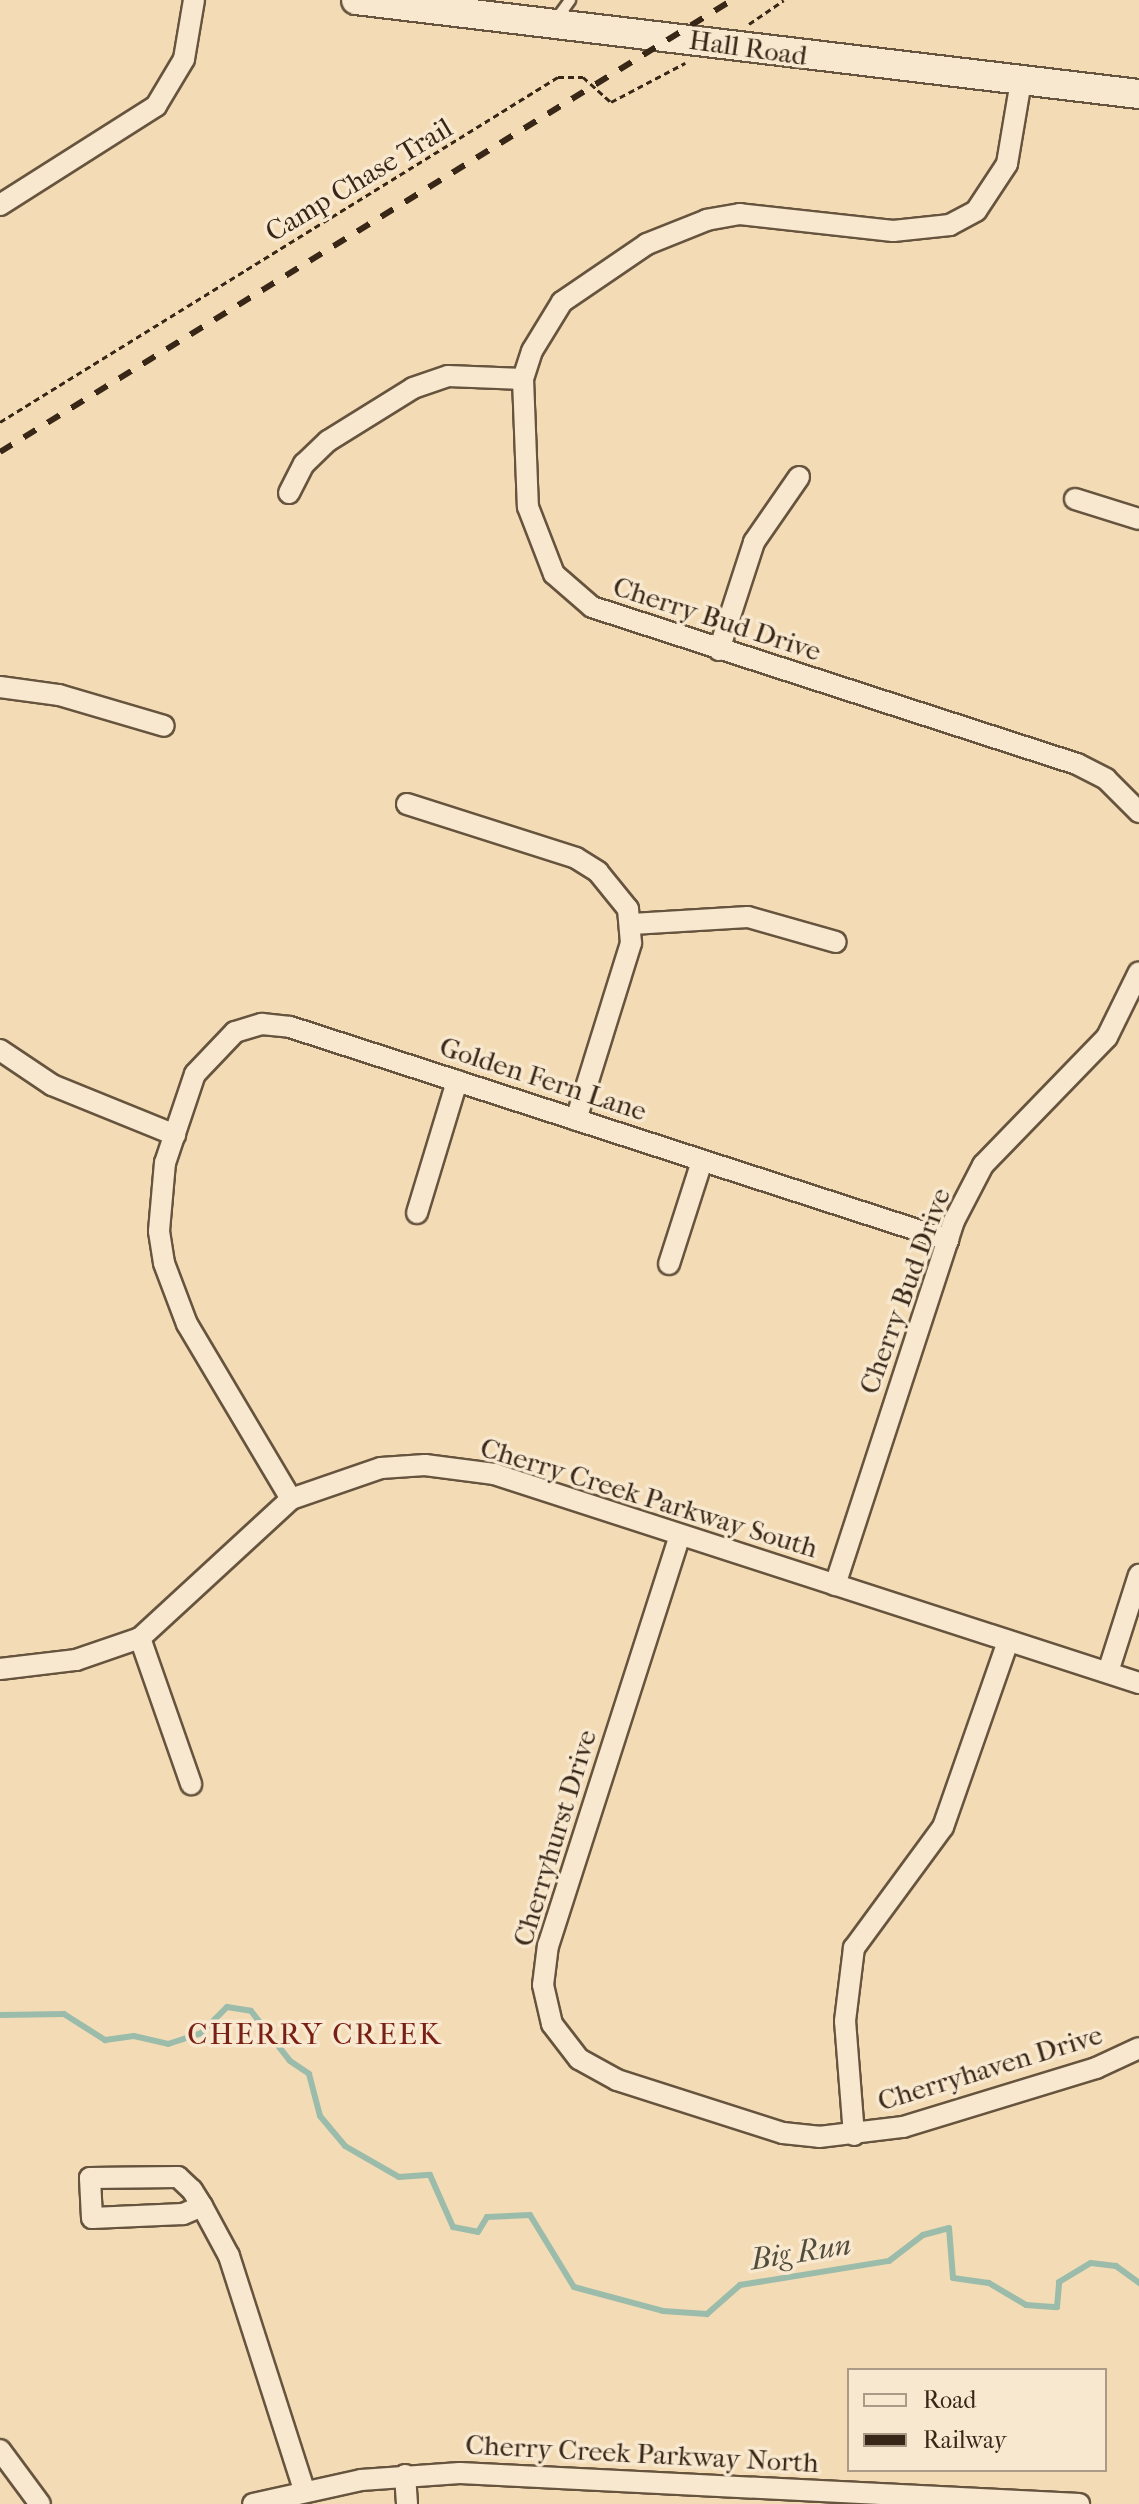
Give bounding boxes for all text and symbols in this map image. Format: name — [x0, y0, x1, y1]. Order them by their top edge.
street label: Hall Road — [687, 23, 809, 73]
street label: Camp Chase Trail — [260, 111, 458, 249]
street label: Cherry Bud Drive — [609, 570, 825, 668]
street label: Golden Fern Lane — [435, 1030, 651, 1128]
street label: Cherry Bud Drive — [852, 1183, 958, 1399]
street label: Cherry Creek Parkway South — [476, 1431, 822, 1565]
street label: Cherryhurst Drive — [506, 1726, 604, 1950]
district label: CHERRY CREEK — [187, 2017, 443, 2053]
street label: Cherryhaven Drive — [874, 2018, 1106, 2118]
water label: Big Run — [748, 2227, 854, 2279]
legend — [847, 2368, 1107, 2472]
text: Road — [923, 2386, 976, 2414]
text: Railway — [923, 2426, 1006, 2454]
street label: Cherry Creek Parkway North — [465, 2428, 819, 2480]

